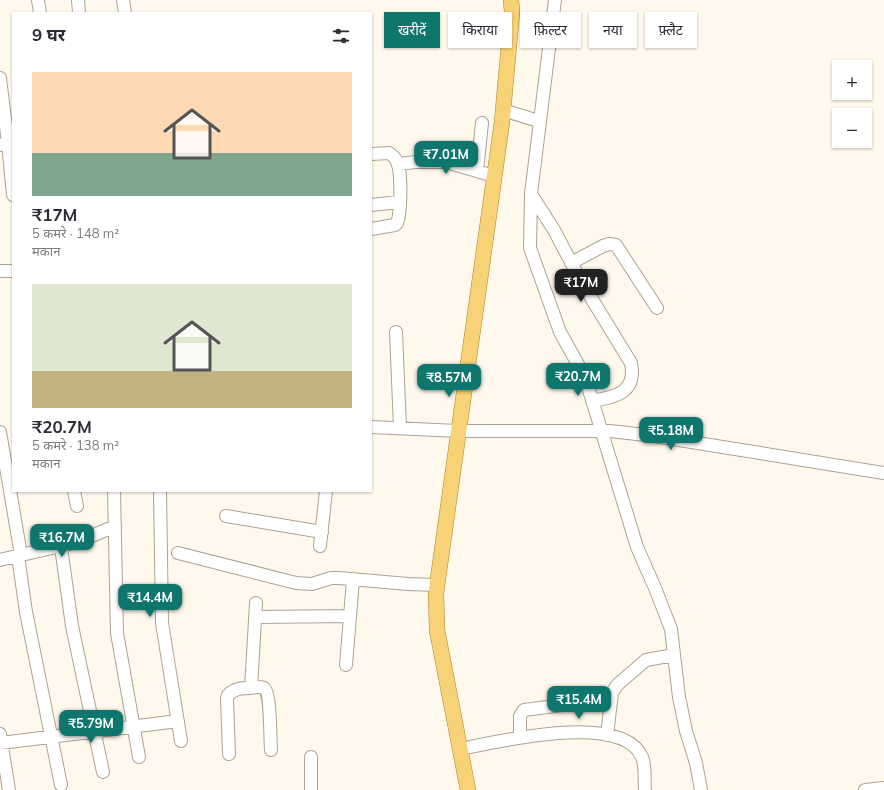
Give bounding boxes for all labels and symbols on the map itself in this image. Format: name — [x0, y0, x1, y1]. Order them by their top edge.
pin: ₹7.01M — [413, 141, 479, 175]
pin: ₹17M — [557, 269, 605, 303]
pin: ₹20.7M — [545, 363, 611, 397]
pin: ₹8.57M — [416, 364, 482, 398]
pin: ₹5.18M — [638, 417, 704, 451]
pin: ₹16.7M — [29, 524, 95, 558]
pin: ₹14.4M — [117, 584, 183, 618]
pin: ₹15.4M — [546, 686, 612, 720]
pin: ₹5.79M — [58, 710, 124, 744]

